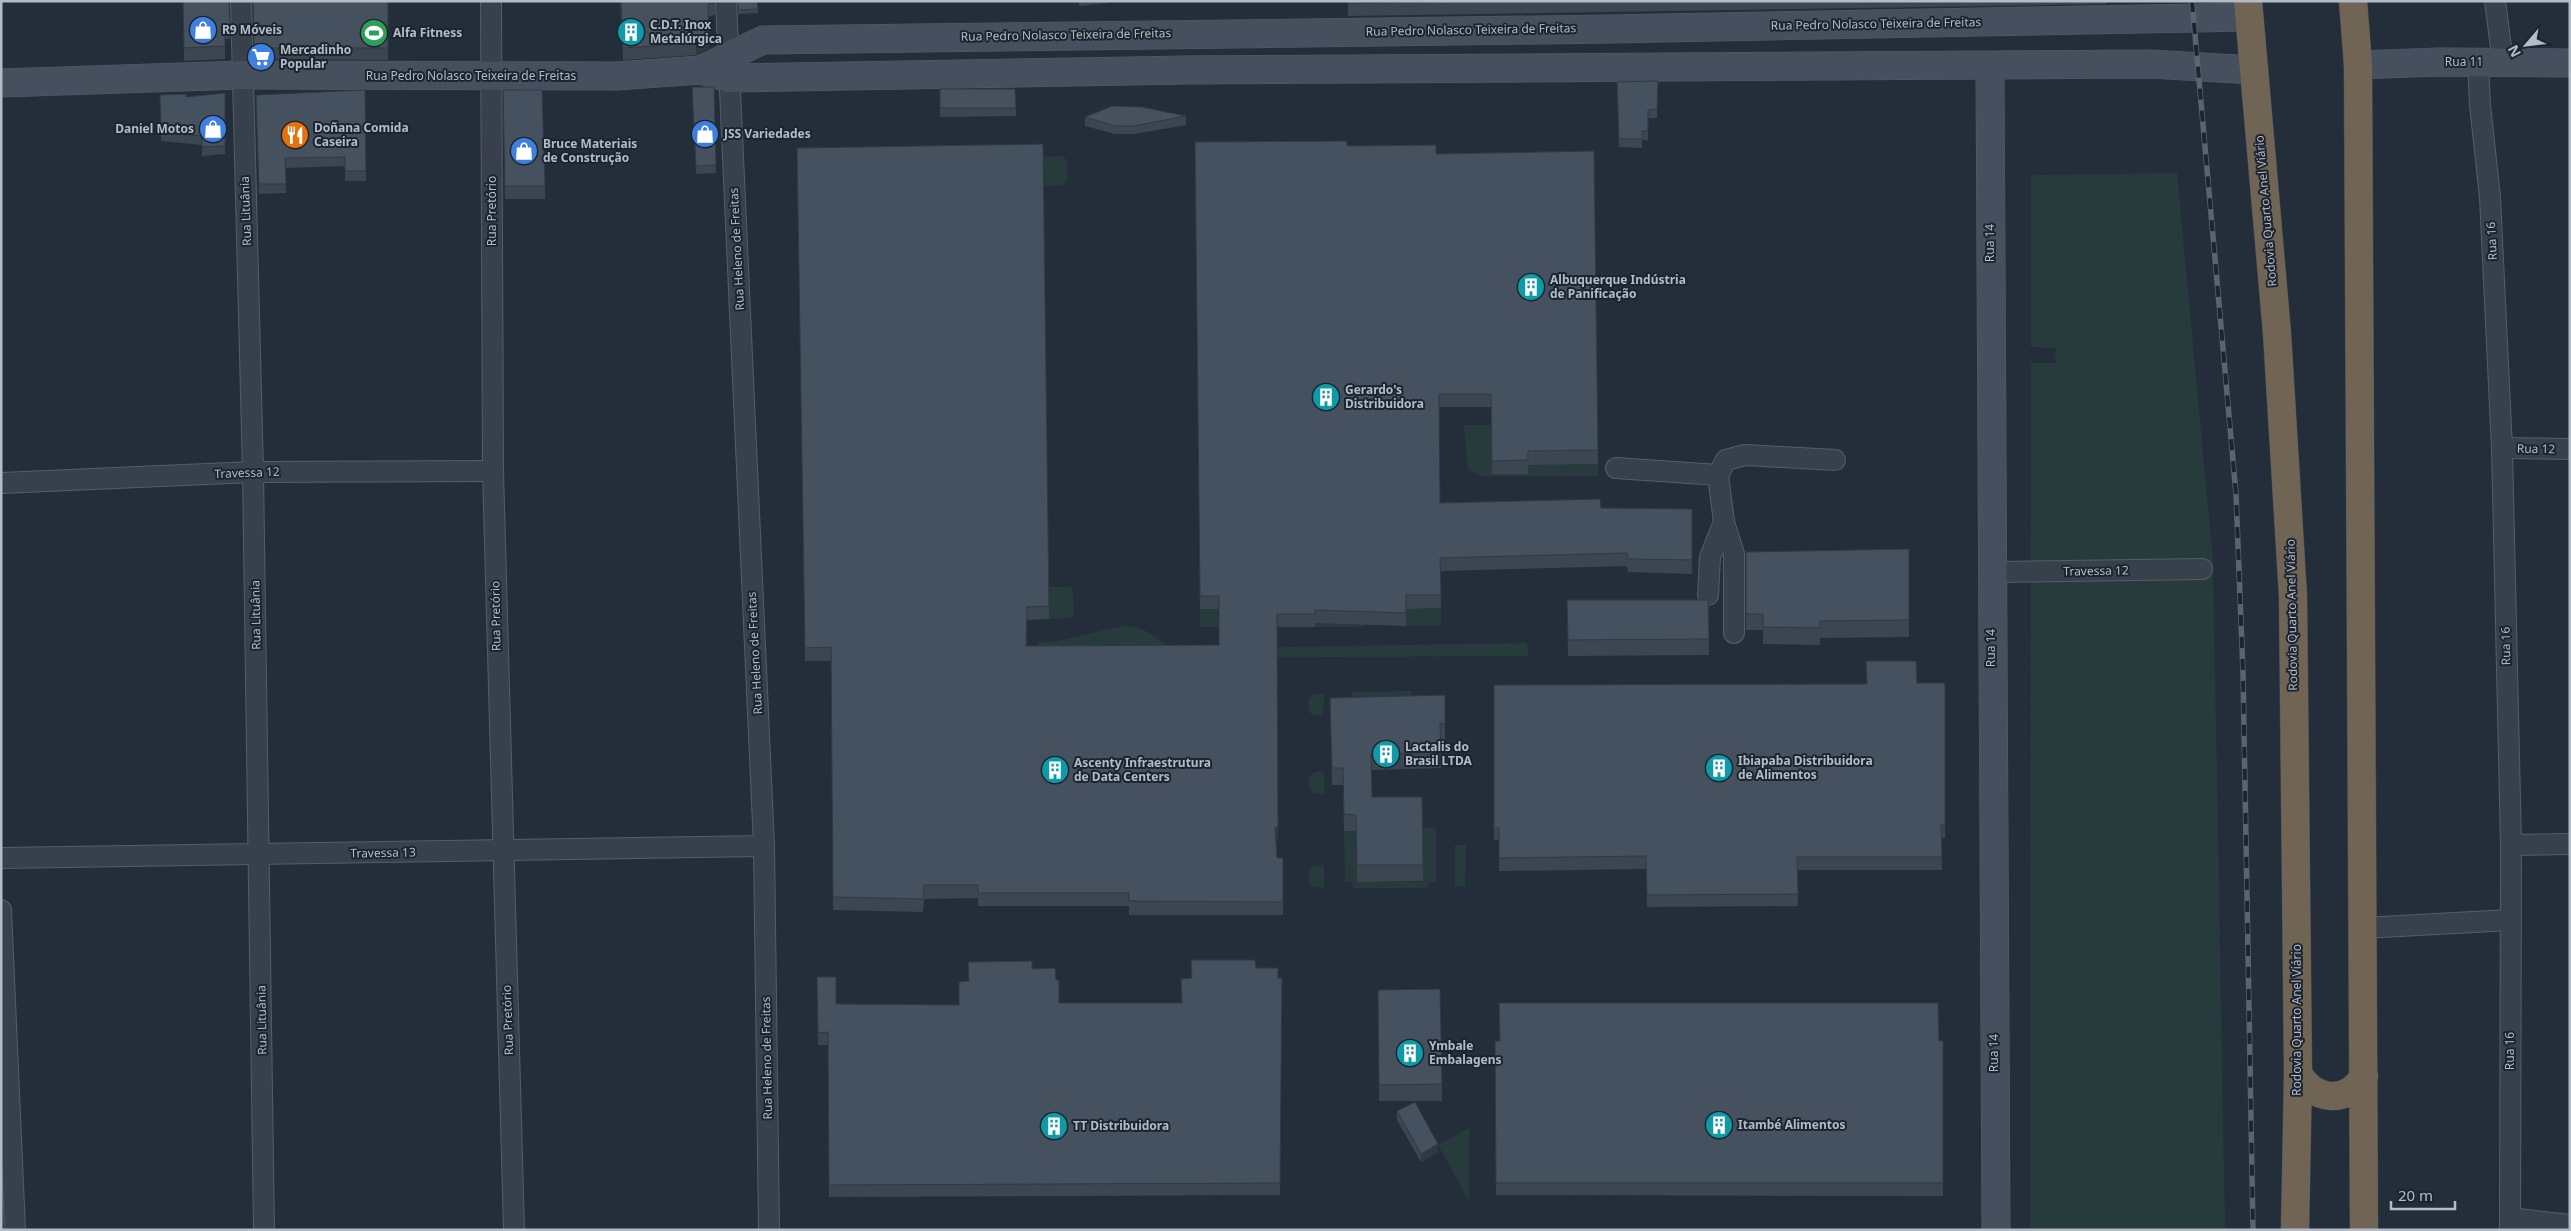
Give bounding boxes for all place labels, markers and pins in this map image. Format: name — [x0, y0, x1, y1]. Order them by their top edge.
shop icon: R9 Móveis — [188, 15, 218, 45]
place label: C.D.T. Inox Metalúrgica — [650, 16, 722, 47]
building icon: C.D.T. Inox Metalúrgica — [616, 17, 646, 47]
sports icon: Alfa Fitness — [359, 18, 389, 48]
place label: R9 Móveis — [222, 21, 282, 38]
place label: Alfa Fitness — [393, 24, 462, 41]
place label: Mercadinho Popular — [280, 41, 351, 72]
supermarket icon: Mercadinho Popular — [246, 42, 276, 72]
shop icon: Daniel Motos — [198, 114, 228, 144]
place label: Doñana Comida Caseira — [314, 119, 409, 150]
shop icon: JSS Variedades — [690, 119, 720, 149]
place label: Daniel Motos — [115, 120, 194, 137]
restaurant icon: Doñana Comida Caseira — [280, 120, 310, 150]
place label: JSS Variedades — [723, 125, 811, 142]
place label: Bruce Materiais de Construção — [543, 135, 637, 166]
shop icon: Bruce Materiais de Construção — [509, 136, 539, 166]
place label: Albuquerque Indústria de Panificação — [1550, 271, 1686, 302]
building icon: Albuquerque Indústria de Panificação — [1516, 272, 1546, 302]
place label: Gerardo's Distribuidora — [1345, 381, 1424, 412]
building icon: Gerardo's Distribuidora — [1311, 382, 1341, 412]
place label: Lactalis do Brasil LTDA — [1405, 738, 1473, 769]
building icon: Lactalis do Brasil LTDA — [1371, 739, 1401, 769]
place label: Ibiapaba Distribuidora de Alimentos — [1738, 752, 1873, 783]
building icon: Ibiapaba Distribuidora de Alimentos — [1704, 753, 1734, 783]
place label: Ascenty Infraestrutura de Data Centers — [1074, 754, 1211, 785]
building icon: Ascenty Infraestrutura de Data Centers — [1040, 755, 1070, 785]
place label: Ymbale Embalagens — [1429, 1037, 1502, 1068]
building icon: Ymbale Embalagens — [1395, 1038, 1425, 1068]
building icon: Itambé Alimentos — [1704, 1110, 1734, 1140]
building icon: TT Distribuidora — [1039, 1111, 1069, 1141]
place label: Itambé Alimentos — [1738, 1116, 1846, 1133]
place label: TT Distribuidora — [1073, 1117, 1169, 1134]

